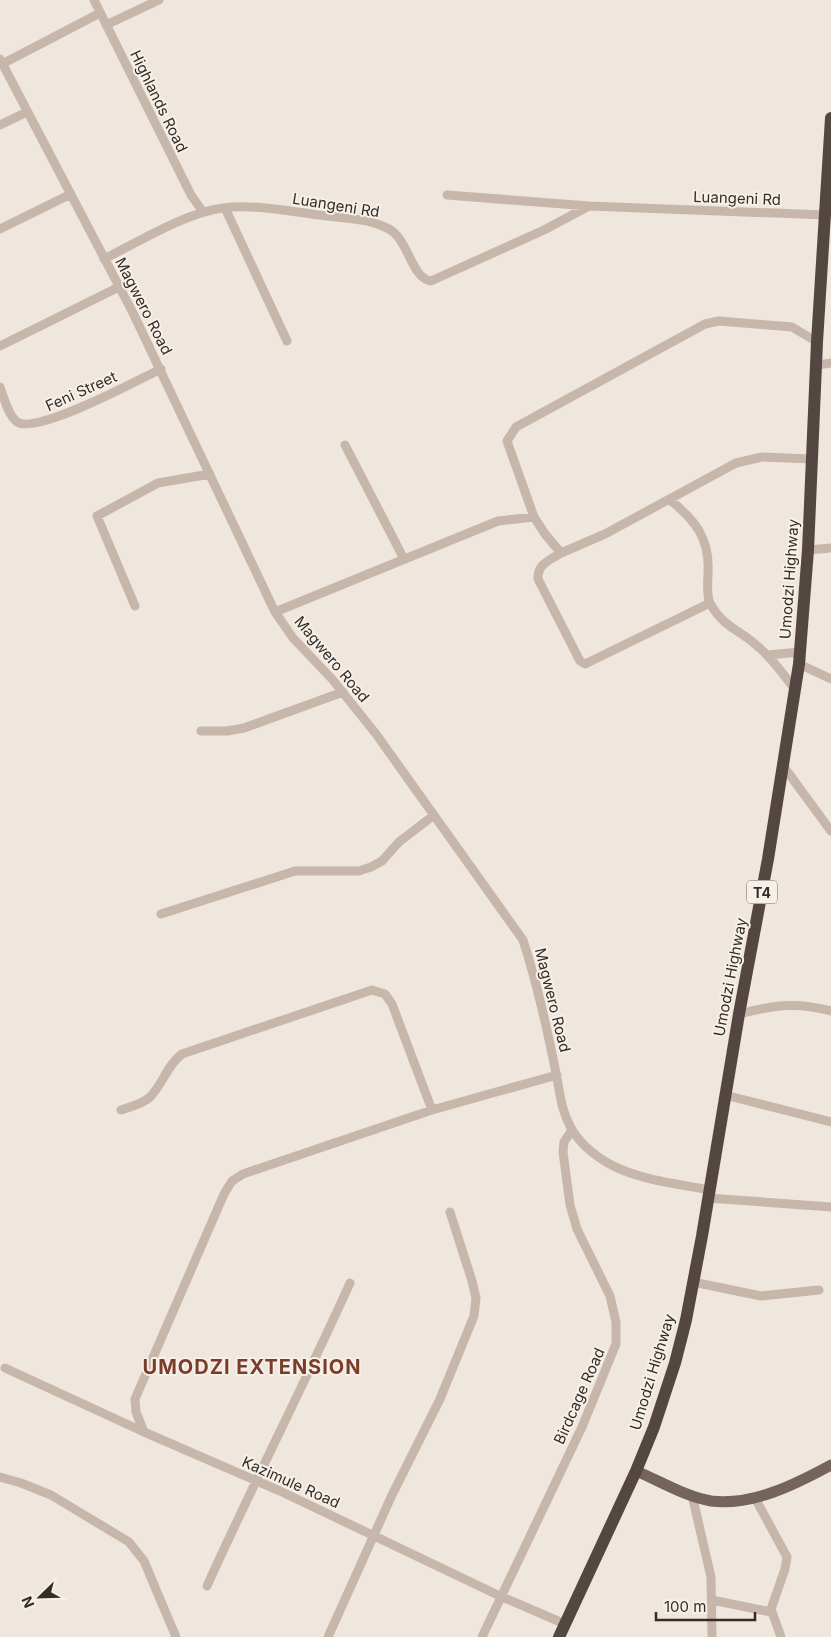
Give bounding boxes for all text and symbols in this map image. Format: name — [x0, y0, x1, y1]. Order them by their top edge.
street label: Highlands Road — [126, 47, 192, 155]
street label: Luangeni Rd — [693, 187, 781, 209]
street label: Luangeni Rd — [291, 189, 381, 221]
street label: Magwero Road — [111, 254, 177, 358]
street label: Feni Street — [42, 367, 120, 415]
street label: Umodzi Highway — [775, 518, 803, 640]
street label: Magwero Road — [290, 612, 374, 706]
road number: T4 — [747, 880, 777, 904]
street label: Umodzi Highway — [709, 916, 751, 1038]
street label: Magwero Road — [531, 946, 575, 1054]
street label: Umodzi Highway — [625, 1311, 679, 1432]
street label: Birdcage Road — [549, 1345, 609, 1447]
district label: UMODZI EXTENSION — [143, 1355, 362, 1379]
street label: Kazimule Road — [239, 1452, 343, 1512]
north arrow — [15, 1572, 65, 1622]
scale bar — [656, 1590, 755, 1622]
text: N — [18, 1594, 37, 1611]
text: 100 m — [664, 1597, 706, 1616]

